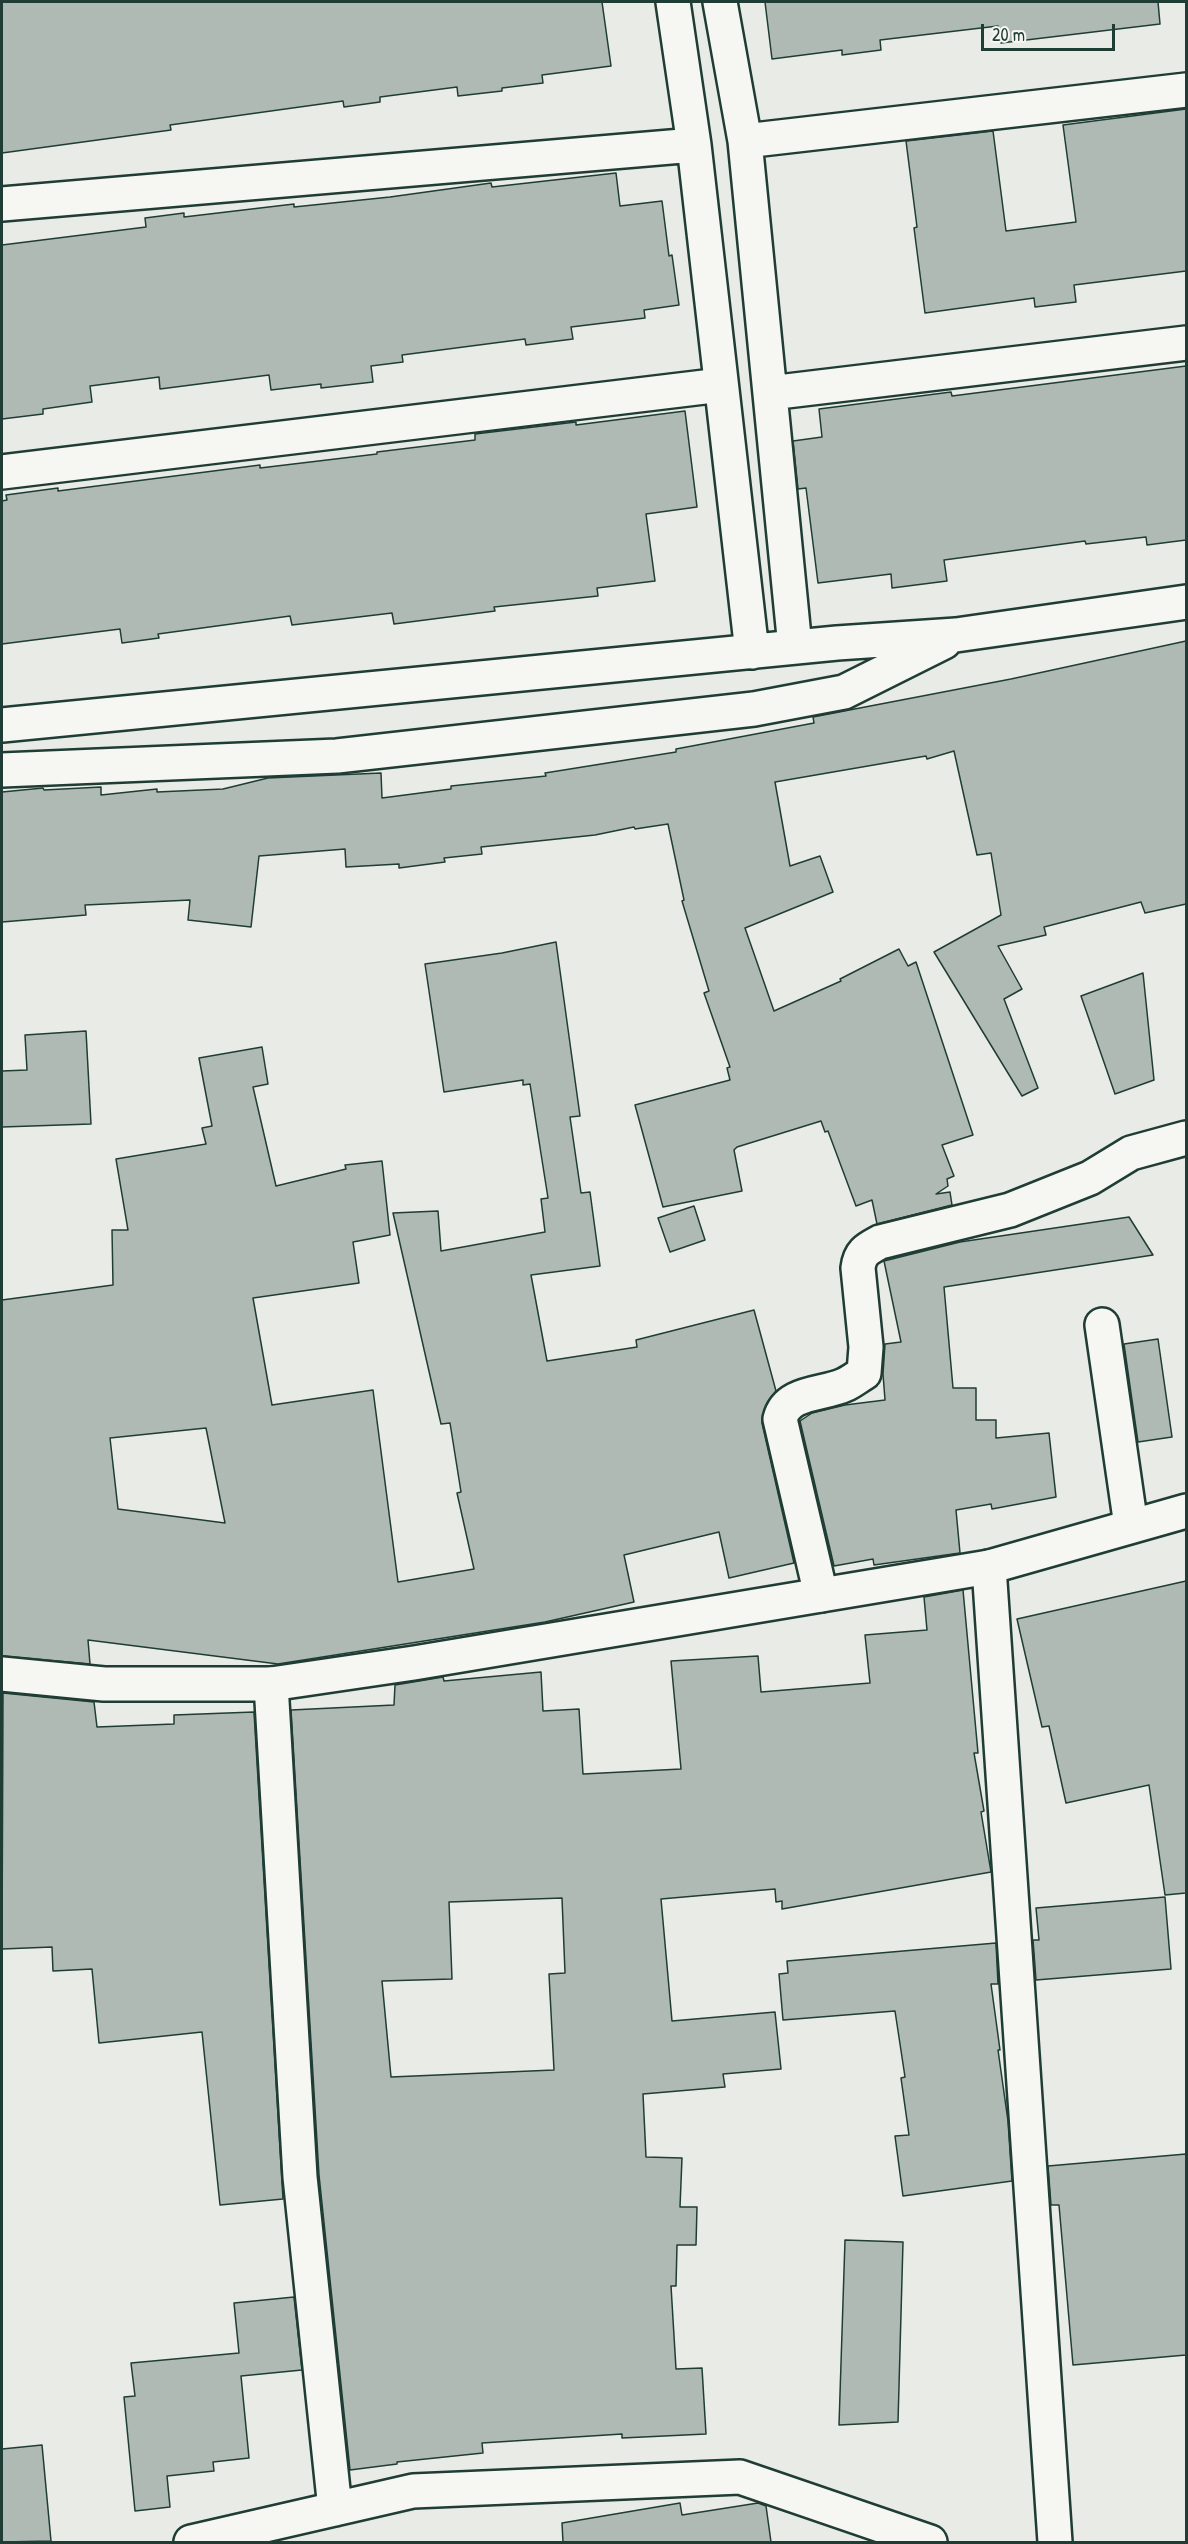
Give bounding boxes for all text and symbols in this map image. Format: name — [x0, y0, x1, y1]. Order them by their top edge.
scale bar — [984, 12, 1118, 50]
text: 20 m — [992, 22, 1025, 47]

